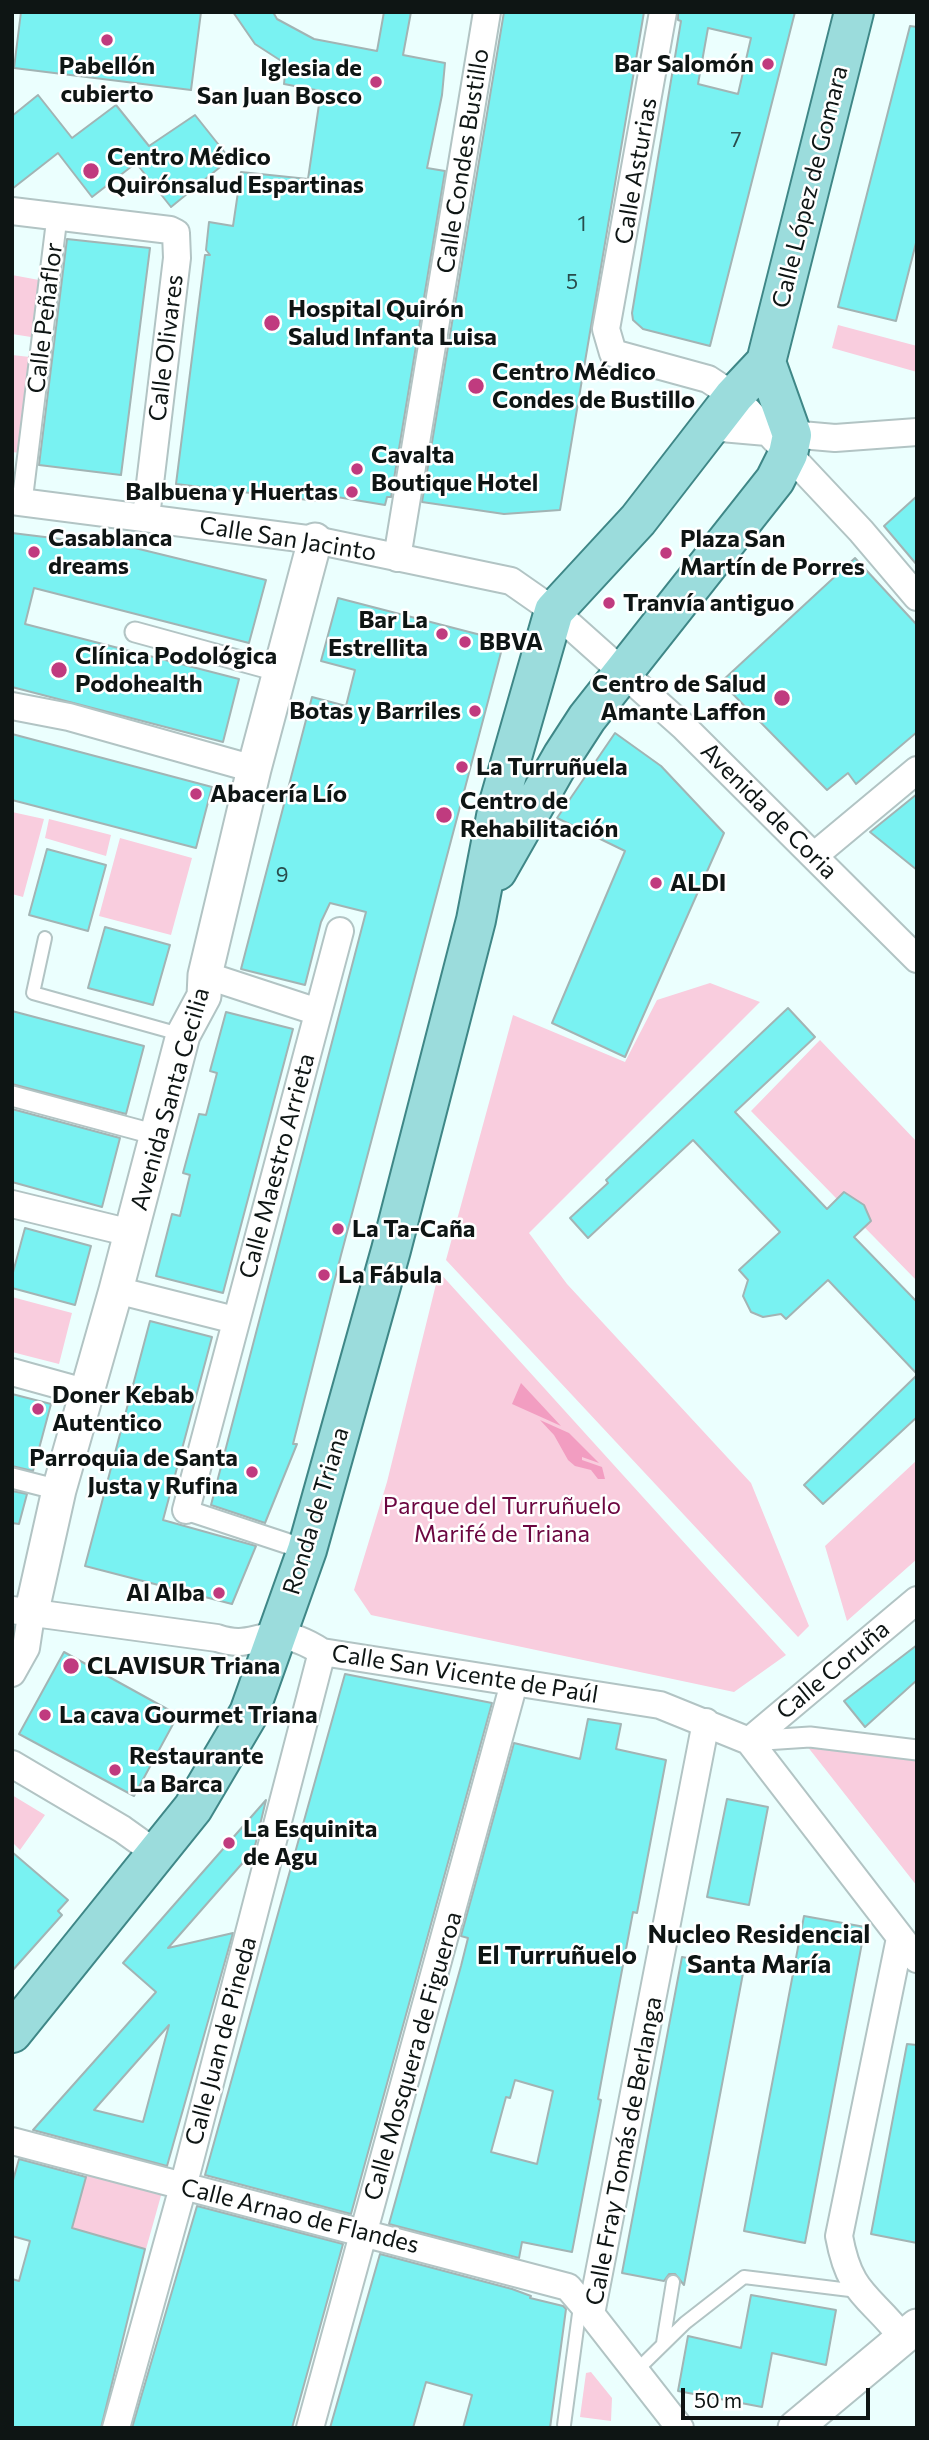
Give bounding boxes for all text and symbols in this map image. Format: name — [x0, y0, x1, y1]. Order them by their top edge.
marker: Pabellón cubierto — [99, 32, 115, 48]
street label: Calle Condes Bustillo — [431, 46, 495, 276]
place label: Bar Salomón — [614, 50, 754, 78]
place label: Pabellón cubierto — [59, 52, 155, 108]
place label: Iglesia de San Juan Bosco — [197, 54, 362, 110]
marker: Bar Salomón — [760, 56, 776, 72]
street label: Calle López de Gomara — [766, 63, 854, 311]
marker: Iglesia de San Juan Bosco — [368, 74, 384, 90]
street label: Calle Asturias — [609, 95, 663, 247]
house number: 7 — [730, 127, 742, 153]
place label: Centro Médico Quirónsalud Espartinas — [107, 143, 364, 199]
marker: Centro Médico Quirónsalud Espartinas — [81, 161, 101, 181]
house number: 1 — [578, 211, 586, 237]
street label: Calle Peñaflor — [21, 241, 69, 395]
house number: 5 — [566, 269, 578, 295]
street label: Calle Olivares — [143, 273, 189, 423]
place label: Hospital Quirón Salud Infanta Luisa — [288, 295, 497, 351]
marker: Hospital Quirón Salud Infanta Luisa — [262, 313, 282, 333]
place label: Centro Médico Condes de Bustillo — [492, 358, 695, 414]
marker: Centro Médico Condes de Bustillo — [466, 376, 486, 396]
place label: Cavalta Boutique Hotel — [371, 441, 538, 497]
marker: Cavalta Boutique Hotel — [349, 461, 365, 477]
place label: Balbuena y Huertas — [125, 478, 338, 506]
marker: Balbuena y Huertas — [344, 484, 360, 500]
street label: Calle San Jacinto — [197, 511, 379, 567]
place label: Casablanca dreams — [48, 524, 172, 580]
place label: Plaza San Martín de Porres — [680, 525, 865, 581]
marker: Casablanca dreams — [26, 544, 42, 560]
marker: Plaza San Martín de Porres — [658, 545, 674, 561]
place label: Tranvía antiguo — [623, 589, 794, 617]
marker: Tranvía antiguo — [601, 595, 617, 611]
place label: Bar La Estrellita — [328, 606, 428, 662]
marker: Bar La Estrellita — [434, 626, 450, 642]
place label: BBVA — [479, 628, 543, 656]
marker: BBVA — [457, 634, 473, 650]
place label: Clínica Podológica Podohealth — [75, 642, 277, 698]
marker: Clínica Podológica Podohealth — [49, 660, 69, 680]
place label: Centro de Salud Amante Laffon — [592, 670, 766, 726]
marker: Centro de Salud Amante Laffon — [772, 688, 792, 708]
place label: Botas y Barriles — [289, 697, 461, 725]
marker: Botas y Barriles — [467, 703, 483, 719]
street label: Avenida de Coria — [695, 737, 843, 885]
place label: La Turruñuela — [476, 753, 628, 781]
marker: La Turruñuela — [454, 759, 470, 775]
place label: Abacería Lío — [210, 780, 347, 808]
marker: Abacería Lío — [188, 786, 204, 802]
place label: Centro de Rehabilitación — [460, 787, 618, 843]
marker: Centro de Rehabilitación — [434, 805, 454, 825]
house number: 9 — [276, 862, 288, 888]
place label: ALDI — [670, 869, 726, 897]
marker: ALDI — [648, 875, 664, 891]
street label: Avenida Santa Cecilia — [124, 984, 216, 1214]
street label: Calle Maestro Arrieta — [233, 1050, 321, 1282]
place label: La Ta-Caña — [352, 1215, 475, 1243]
marker: La Ta-Caña — [330, 1221, 346, 1237]
place label: La Fábula — [338, 1261, 442, 1289]
marker: La Fábula — [316, 1267, 332, 1283]
place label: Doner Kebab Autentico — [52, 1381, 194, 1437]
marker: Doner Kebab Autentico — [30, 1401, 46, 1417]
street label: Ronda de Triana — [277, 1424, 355, 1598]
place label: Parroquia de Santa Justa y Rufina — [29, 1444, 238, 1500]
marker: Parroquia de Santa Justa y Rufina — [244, 1464, 260, 1480]
park label: Parque del Turruñuelo Marifé de Triana — [383, 1492, 621, 1548]
place label: Al Alba — [126, 1579, 205, 1607]
marker: Al Alba — [211, 1585, 227, 1601]
street label: Calle Coruña — [771, 1614, 895, 1726]
street label: Calle San Vicente de Paúl — [330, 1639, 600, 1709]
place label: CLAVISUR Triana — [87, 1652, 280, 1680]
marker: CLAVISUR Triana — [61, 1656, 81, 1676]
place label: La cava Gourmet Triana — [59, 1701, 318, 1729]
marker: La cava Gourmet Triana — [37, 1707, 53, 1723]
place label: Restaurante La Barca — [129, 1742, 264, 1798]
marker: Restaurante La Barca — [107, 1762, 123, 1778]
place label: La Esquinita de Agu — [243, 1815, 377, 1871]
marker: La Esquinita de Agu — [221, 1835, 237, 1851]
street label: Calle Mosquera de Figueroa — [358, 1908, 468, 2204]
district label: Nucleo Residencial Santa María — [648, 1918, 870, 1980]
street label: Calle Juan de Pineda — [179, 1933, 263, 2149]
district label: El Turruñuelo — [477, 1939, 637, 1971]
street label: Calle Fray Tomás de Berlanga — [580, 1994, 668, 2308]
street label: Calle Arnao de Flandes — [178, 2172, 422, 2260]
scale bar — [684, 2374, 873, 2418]
text: 50 m — [694, 2387, 742, 2412]

